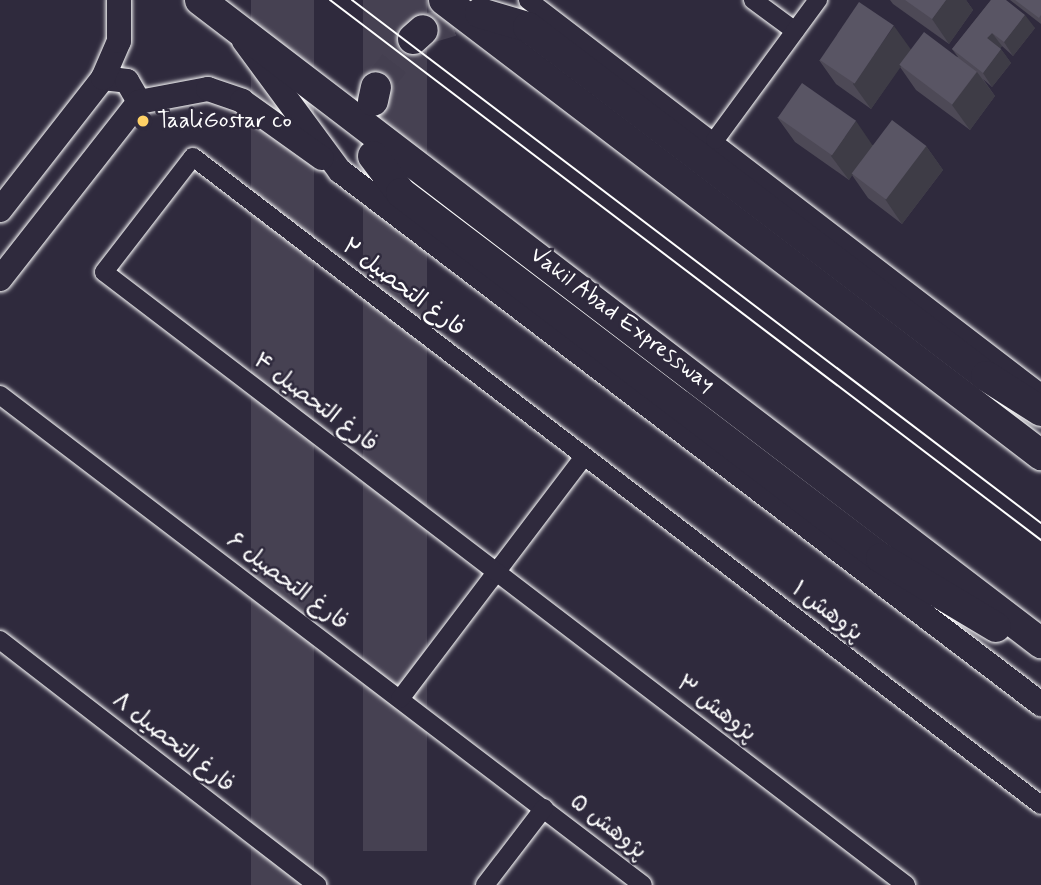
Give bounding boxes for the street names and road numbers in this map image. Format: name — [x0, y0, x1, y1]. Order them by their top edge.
street label: فارغ التحصیل ۲ — [336, 233, 470, 343]
street label: Vakil Abad Expressway — [521, 239, 723, 401]
street label: فارغ التحصیل ۴ — [247, 347, 383, 459]
street label: فارغ التحصیل ۶ — [221, 527, 353, 637]
street label: پژوهش ۱ — [786, 576, 868, 648]
street label: پژوهش ۳ — [671, 670, 761, 748]
street label: فارغ التحصیل ۸ — [106, 687, 240, 799]
street label: پژوهش ۵ — [564, 788, 652, 866]

